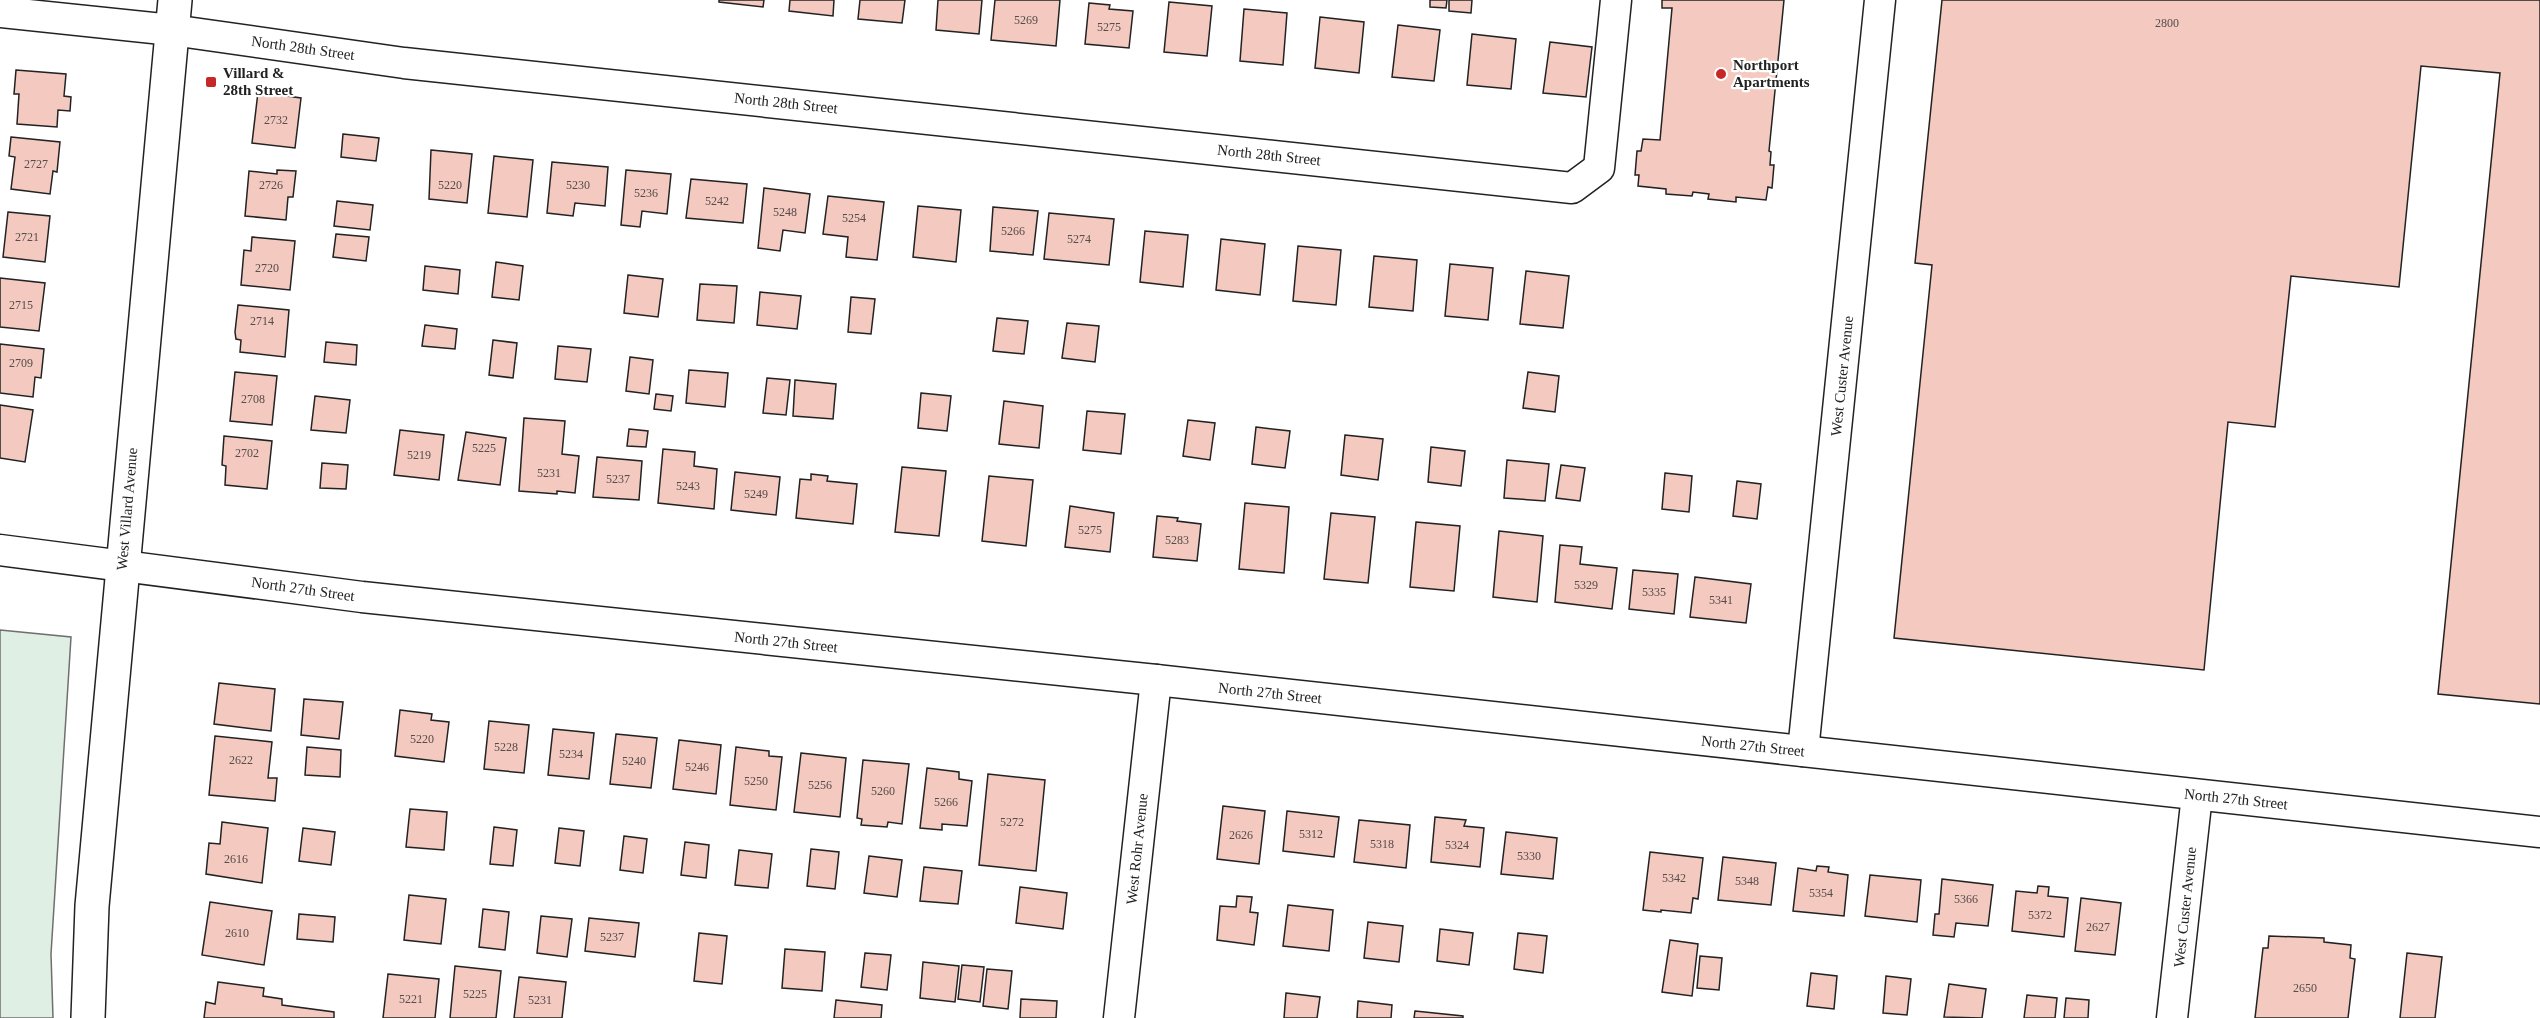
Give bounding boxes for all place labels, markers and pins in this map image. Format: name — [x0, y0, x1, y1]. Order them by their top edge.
place label: Northport Apartments — [1733, 57, 1810, 90]
place label: Villard & 28th Street — [223, 65, 293, 98]
marker: Northport Apartments — [1714, 67, 1728, 81]
marker: Villard & 28th Street — [204, 75, 218, 89]

